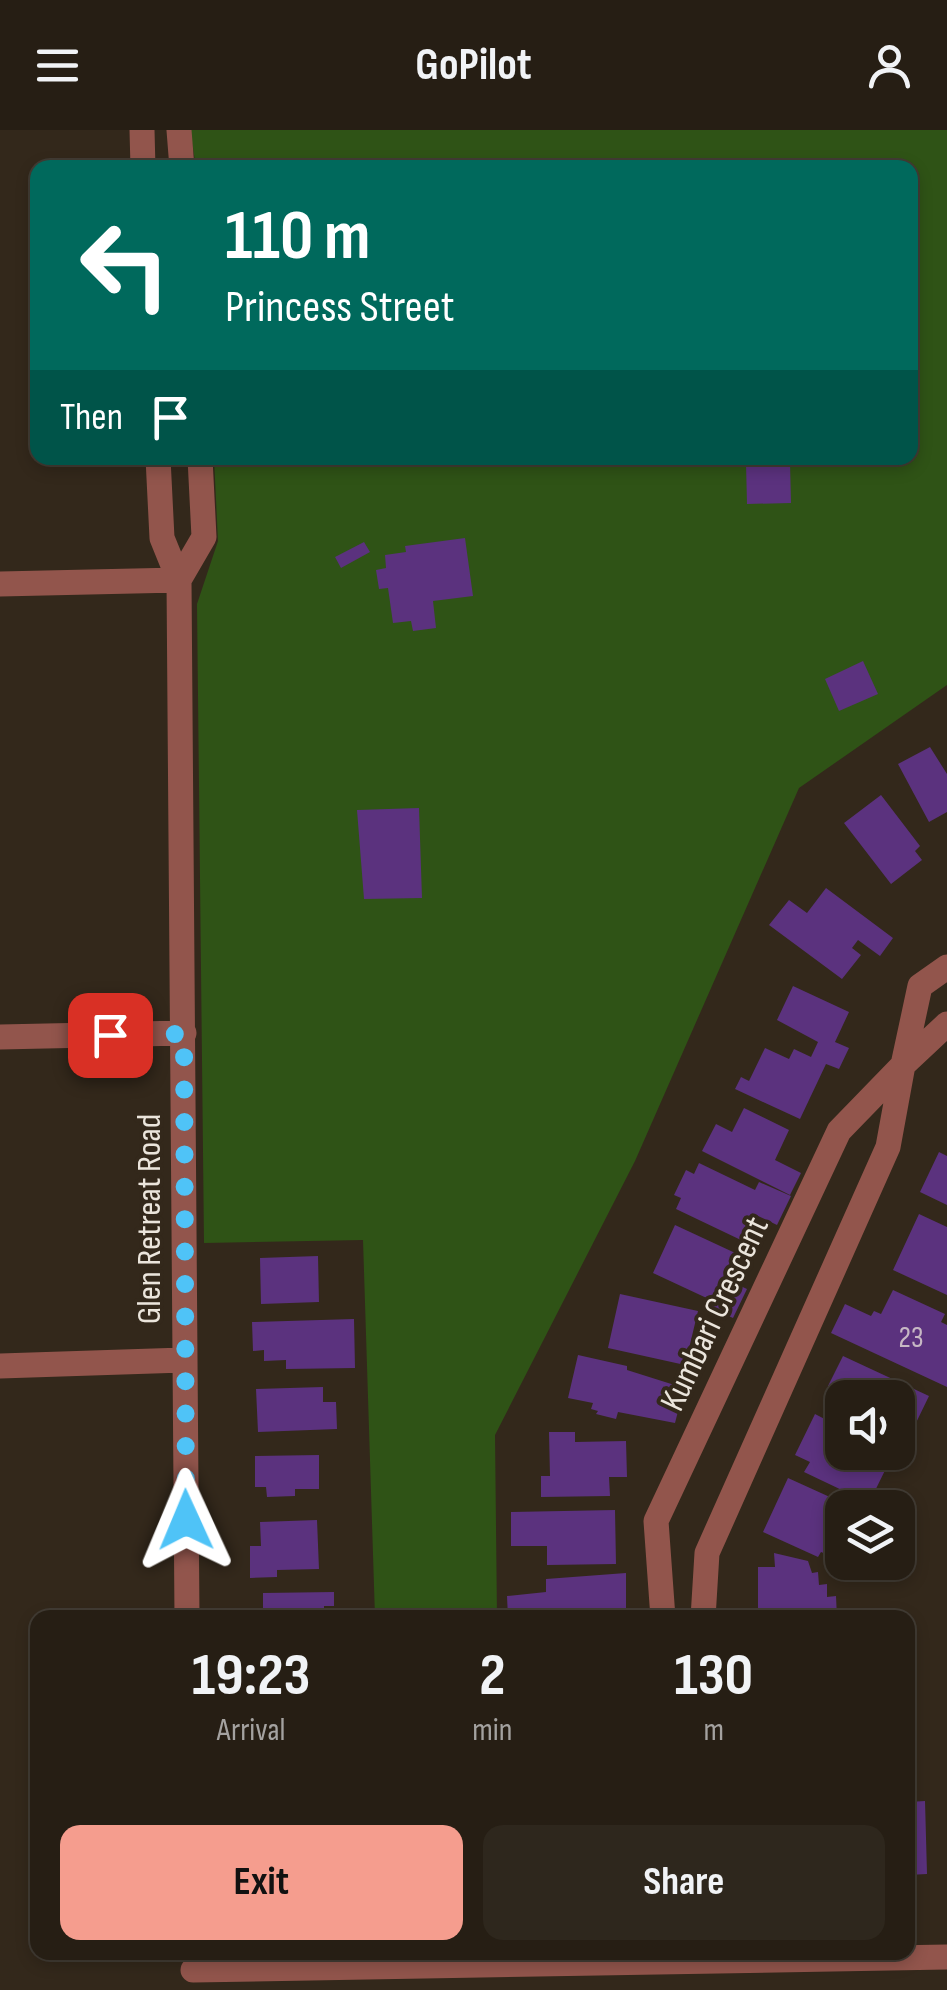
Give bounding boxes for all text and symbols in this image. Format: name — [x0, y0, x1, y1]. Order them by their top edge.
icon: menu — [30, 38, 85, 93]
text: GoPilot — [415, 38, 532, 93]
icon: person — [862, 38, 917, 93]
text: 110 m — [225, 195, 371, 279]
icon: left — [60, 200, 190, 330]
text: Princess Street — [225, 280, 454, 335]
icon: arrive — [143, 390, 198, 445]
text: Then — [60, 395, 123, 440]
pin — [68, 993, 153, 1078]
icon: arrive — [83, 1008, 138, 1063]
street label: Glen Retreat Road — [128, 1114, 171, 1324]
street label: Kumbari Crescent — [651, 1210, 779, 1418]
house number: 23 — [899, 1320, 924, 1356]
map controls — [825, 1380, 915, 1580]
button: sound — [825, 1380, 915, 1470]
position arrow — [134, 1468, 238, 1572]
button: layers — [825, 1490, 915, 1580]
text: 19:23 — [192, 1640, 310, 1712]
text: 2 — [479, 1640, 505, 1712]
text: 130 — [674, 1640, 753, 1712]
text: Arrival — [217, 1711, 286, 1750]
text: min — [472, 1711, 512, 1750]
text: m — [703, 1711, 724, 1750]
button: Exit — [60, 1825, 463, 1940]
button: Share — [483, 1825, 885, 1940]

